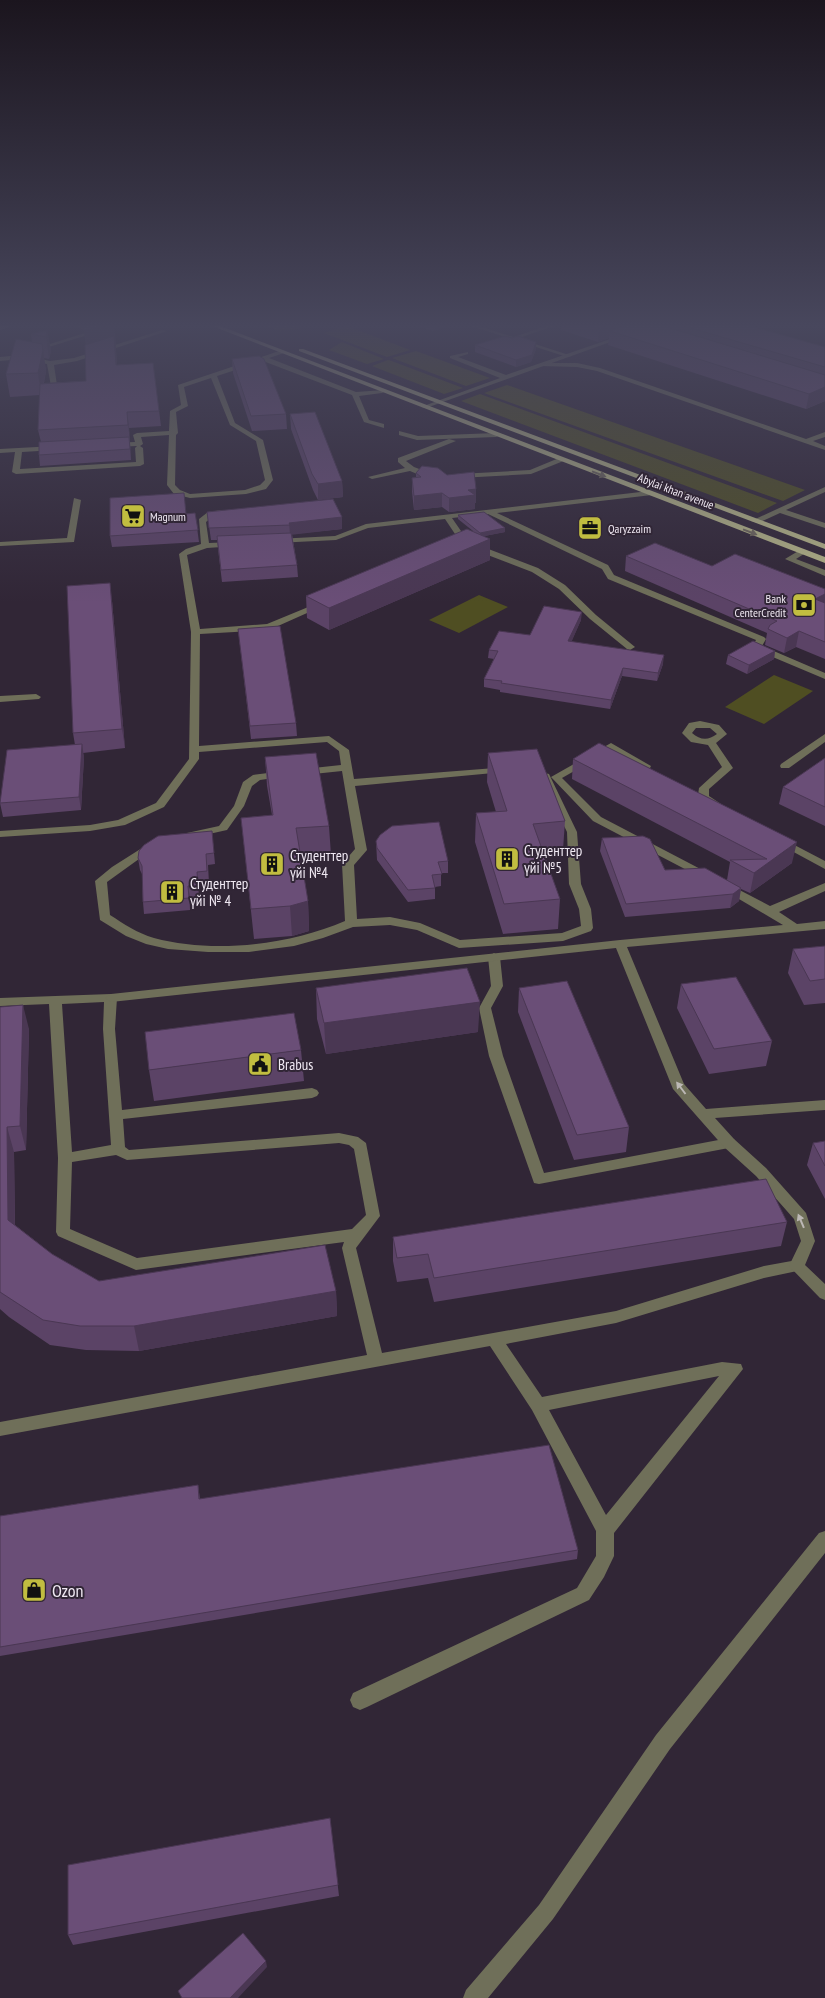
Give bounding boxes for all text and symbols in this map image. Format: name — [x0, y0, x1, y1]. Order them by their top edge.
street label: Abylai khan avenue — [636, 470, 716, 512]
one-way arrow — [591, 471, 606, 478]
supermarket icon: Magnum — [120, 503, 146, 529]
place label: Magnum — [150, 509, 186, 524]
office icon: Qaryzzaim — [577, 515, 603, 541]
place label: Qaryzzaim — [608, 521, 651, 536]
one-way arrow — [743, 528, 758, 536]
place label: Bank CenterCredit — [734, 591, 787, 620]
bank icon: Bank CenterCredit — [791, 592, 817, 618]
place label: Студенттер үйі №5 — [524, 841, 582, 877]
place label: Студенттер үйі №4 — [290, 846, 348, 882]
building icon: Студенттер үйі №5 — [494, 846, 520, 872]
building icon: Студенттер үйі №4 — [259, 851, 285, 877]
place label: Студенттер үйі № 4 — [190, 874, 248, 910]
building icon: Студенттер үйі № 4 — [159, 879, 185, 905]
public building icon: Brabus — [247, 1051, 273, 1077]
place label: Brabus — [278, 1055, 313, 1074]
one-way arrow — [676, 1081, 686, 1095]
one-way arrow — [797, 1213, 805, 1228]
shop icon: Ozon — [21, 1577, 47, 1603]
place label: Ozon — [52, 1579, 84, 1602]

